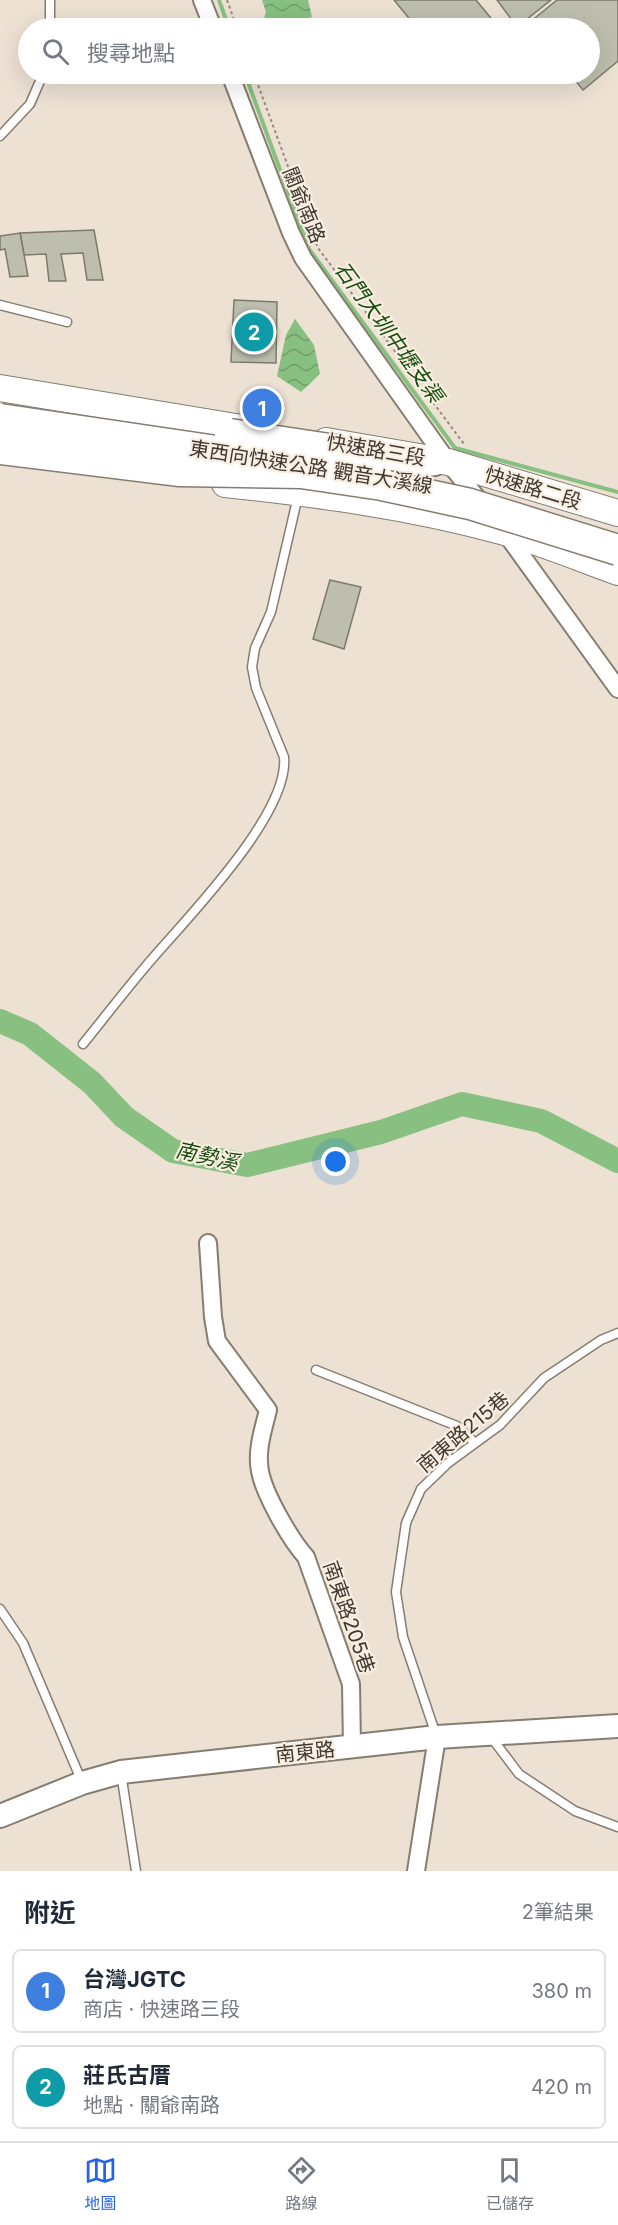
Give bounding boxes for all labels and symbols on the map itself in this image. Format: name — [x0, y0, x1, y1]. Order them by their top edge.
street label: 關爺南路 — [278, 163, 330, 247]
water label: 石門大圳中壢支渠 — [330, 257, 450, 410]
pin: 2 — [234, 310, 274, 354]
pin: 1 — [242, 386, 282, 430]
street label: 快速路三段 — [325, 429, 427, 471]
street label: 東西向快速公路 觀音大溪線 — [188, 436, 434, 498]
street label: 快速路二段 — [482, 462, 584, 514]
water label: 南勢溪 — [173, 1137, 243, 1176]
your location — [321, 1147, 350, 1176]
street label: 南東路215巷 — [412, 1387, 514, 1477]
street label: 南東路205巷 — [319, 1558, 379, 1676]
street label: 南東路 — [274, 1737, 336, 1767]

